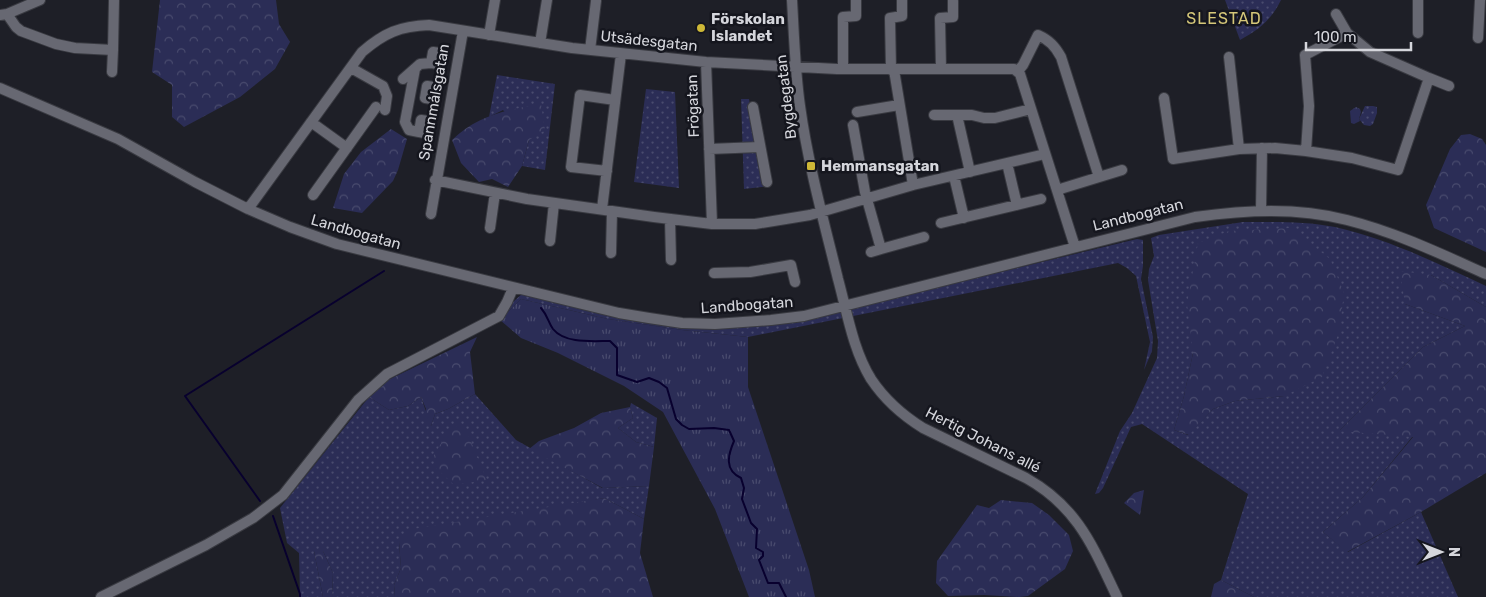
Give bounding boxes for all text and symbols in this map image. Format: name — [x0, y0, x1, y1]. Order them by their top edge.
district label: SLESTAD — [1186, 9, 1262, 28]
place label: Förskolan Islandet — [711, 10, 785, 45]
scale bar — [1306, 20, 1411, 52]
marker: Förskolan Islandet — [695, 22, 707, 34]
street label: Utsädesgatan — [599, 27, 699, 55]
text: 100 m — [1314, 28, 1356, 46]
street label: Spannmålsgatan — [415, 42, 453, 162]
street label: Bygdegatan — [772, 54, 800, 140]
street label: Frögatan — [683, 74, 703, 138]
place label: Hemmansgatan — [821, 157, 939, 175]
marker: Hemmansgatan — [805, 160, 817, 172]
street label: Landbogatan — [1091, 195, 1185, 235]
street label: Landbogatan — [309, 211, 403, 253]
street label: Landbogatan — [700, 293, 794, 317]
street label: Hertig Johans allé — [922, 403, 1044, 477]
north arrow — [1416, 527, 1466, 577]
text: N — [1445, 547, 1462, 557]

